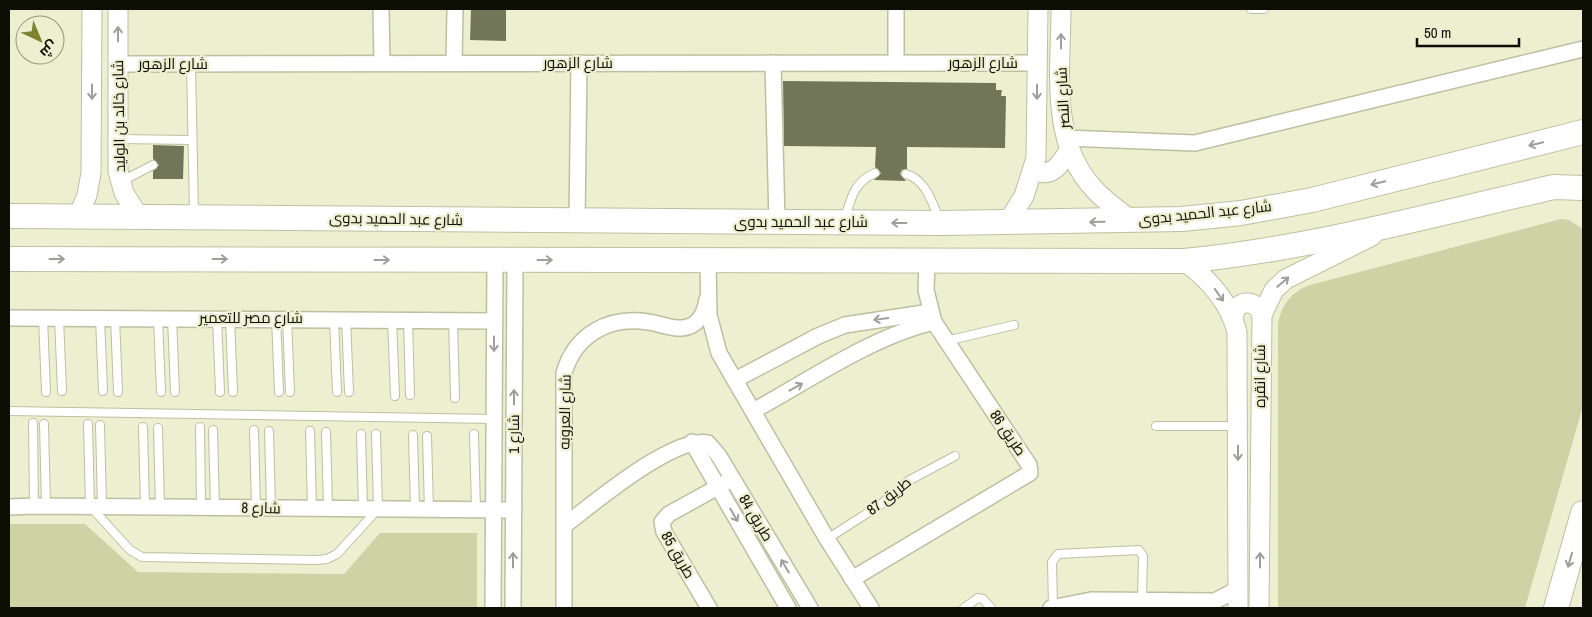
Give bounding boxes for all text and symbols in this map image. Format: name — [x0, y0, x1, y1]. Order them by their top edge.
north arrow — [15, 15, 65, 65]
scale bar — [1417, 15, 1520, 47]
text: 50 m — [1424, 22, 1451, 43]
one-way arrow — [113, 26, 123, 42]
one-way arrow — [1056, 33, 1066, 50]
text: ش — [36, 37, 62, 62]
street label: شارع الزهور — [542, 52, 613, 74]
street label: شارع الزهور — [947, 52, 1018, 74]
street label: شارع الزهور — [137, 53, 208, 75]
street label: شارع خالد بن الوليد — [107, 60, 131, 172]
street label: شارع النصر — [1050, 67, 1076, 130]
one-way arrow — [87, 84, 97, 100]
one-way arrow — [1032, 84, 1042, 100]
one-way arrow — [1528, 140, 1544, 149]
one-way arrow — [1371, 179, 1387, 188]
street label: شارع عبد الحميد بدوى — [1137, 195, 1273, 231]
street label: شارع عبد الحميد بدوى — [329, 207, 463, 231]
street label: شارع عبد الحميد بدوى — [734, 211, 868, 233]
one-way arrow — [1089, 217, 1106, 227]
one-way arrow — [892, 218, 908, 228]
one-way arrow — [49, 254, 65, 264]
one-way arrow — [212, 254, 228, 264]
one-way arrow — [374, 255, 390, 265]
one-way arrow — [536, 255, 553, 265]
one-way arrow — [1277, 276, 1290, 287]
one-way arrow — [1214, 287, 1224, 301]
street label: شارع مصر للتعمير — [198, 307, 303, 329]
one-way arrow — [874, 314, 890, 324]
one-way arrow — [489, 336, 499, 352]
street label: شارع انقره — [1249, 344, 1271, 408]
street label: شارع العروبه — [553, 374, 577, 450]
one-way arrow — [788, 382, 802, 392]
one-way arrow — [509, 389, 519, 406]
street label: طريق 86 — [985, 406, 1031, 460]
street label: شارع 1 — [503, 414, 525, 454]
one-way arrow — [1233, 444, 1243, 460]
street label: طريق 87 — [862, 472, 915, 520]
street label: طريق 84 — [734, 490, 779, 545]
street label: شارع 8 — [241, 497, 281, 519]
one-way arrow — [729, 507, 739, 522]
street label: طريق 85 — [656, 527, 700, 582]
one-way arrow — [1564, 551, 1574, 567]
one-way arrow — [508, 552, 518, 568]
one-way arrow — [1255, 552, 1265, 568]
one-way arrow — [780, 560, 790, 574]

